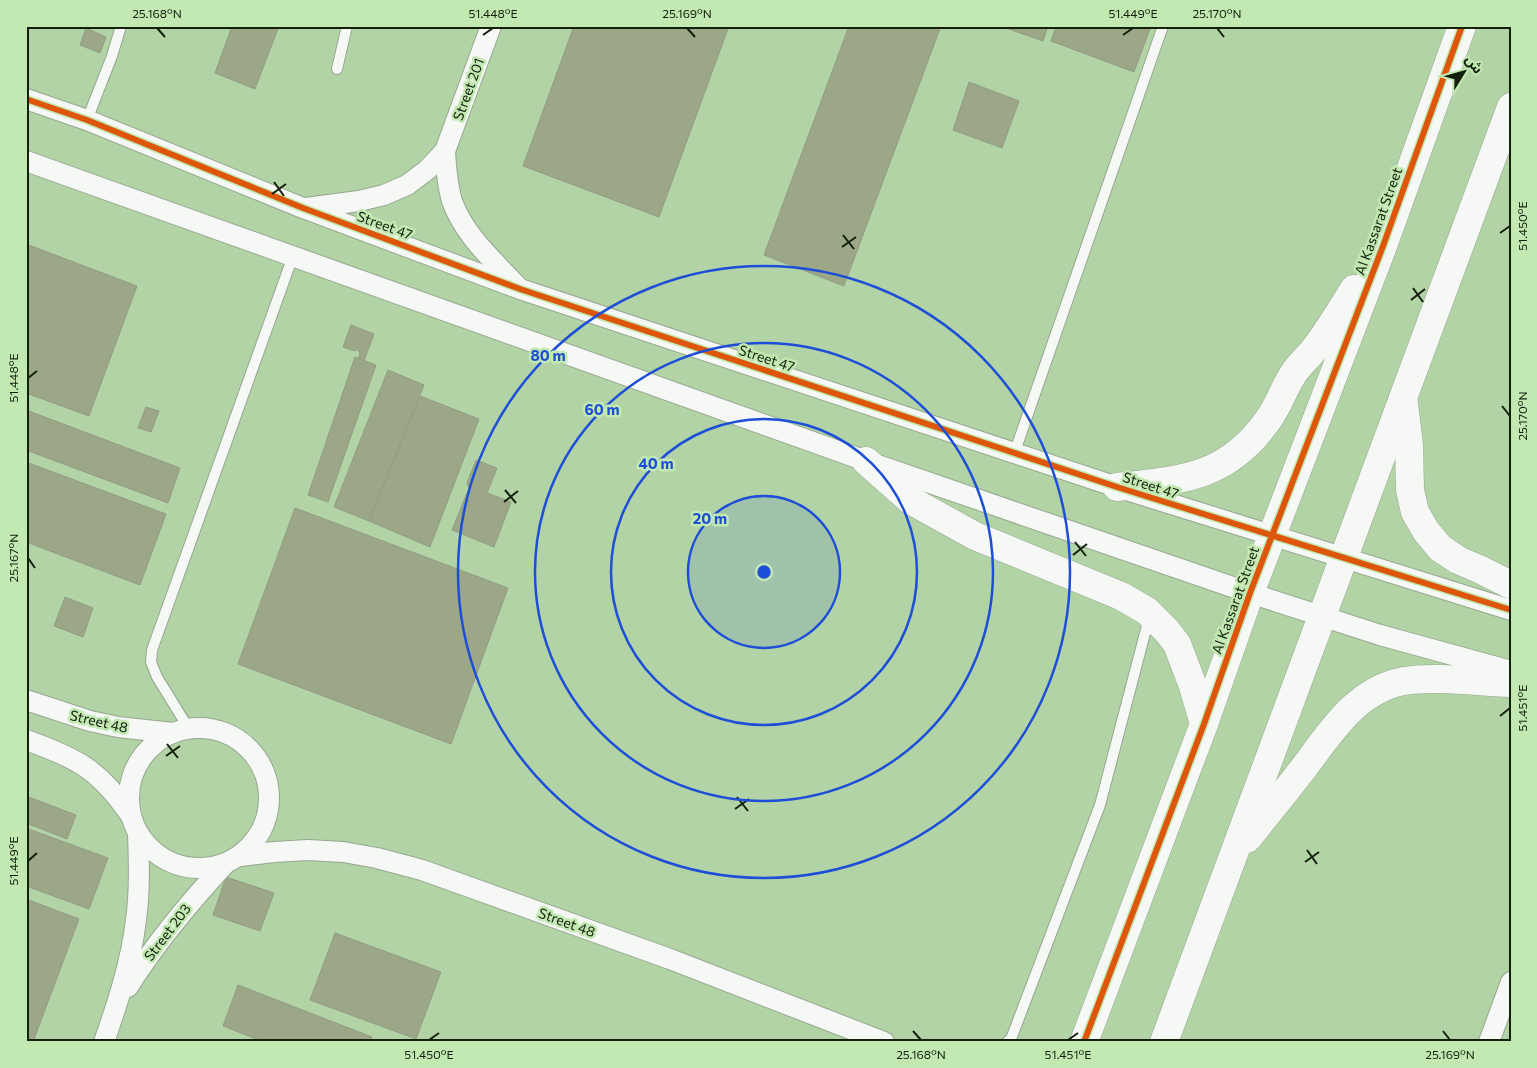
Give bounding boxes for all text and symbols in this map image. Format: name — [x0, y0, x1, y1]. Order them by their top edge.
text: 25.168°N — [132, 6, 182, 20]
text: 51.448°E — [468, 6, 518, 20]
text: 25.169°N — [662, 6, 712, 20]
text: 51.449°E — [1108, 6, 1158, 20]
text: 25.170°N — [1192, 6, 1242, 20]
north arrow — [1440, 48, 1490, 98]
text: ش — [1462, 51, 1487, 77]
street label: Street 201 — [449, 56, 487, 122]
street label: Al Kassarat Street — [1351, 165, 1405, 277]
text: 51.450°E — [1515, 201, 1529, 251]
street label: Street 47 — [355, 207, 415, 243]
street label: Street 47 — [737, 341, 797, 375]
text: 80 m — [530, 346, 566, 364]
text: 51.448°E — [6, 353, 20, 403]
text: 25.170°N — [1515, 391, 1529, 441]
text: 60 m — [584, 400, 620, 418]
text: 40 m — [638, 454, 674, 472]
street label: Street 47 — [1121, 468, 1181, 502]
text: 20 m — [693, 509, 727, 527]
text: 25.167°N — [6, 534, 20, 582]
street label: Al Kassarat Street — [1208, 544, 1262, 656]
centre of rings — [755, 563, 773, 581]
text: 51.451°E — [1515, 685, 1529, 731]
street label: Street 48 — [68, 706, 130, 736]
text: 51.449°E — [6, 836, 20, 886]
street label: Street 203 — [140, 900, 194, 964]
street label: Street 48 — [536, 904, 598, 940]
text: 51.450°E — [404, 1047, 454, 1061]
text: 25.168°N — [896, 1047, 946, 1061]
text: 51.451°E — [1045, 1047, 1091, 1061]
text: 25.169°N — [1425, 1047, 1475, 1061]

